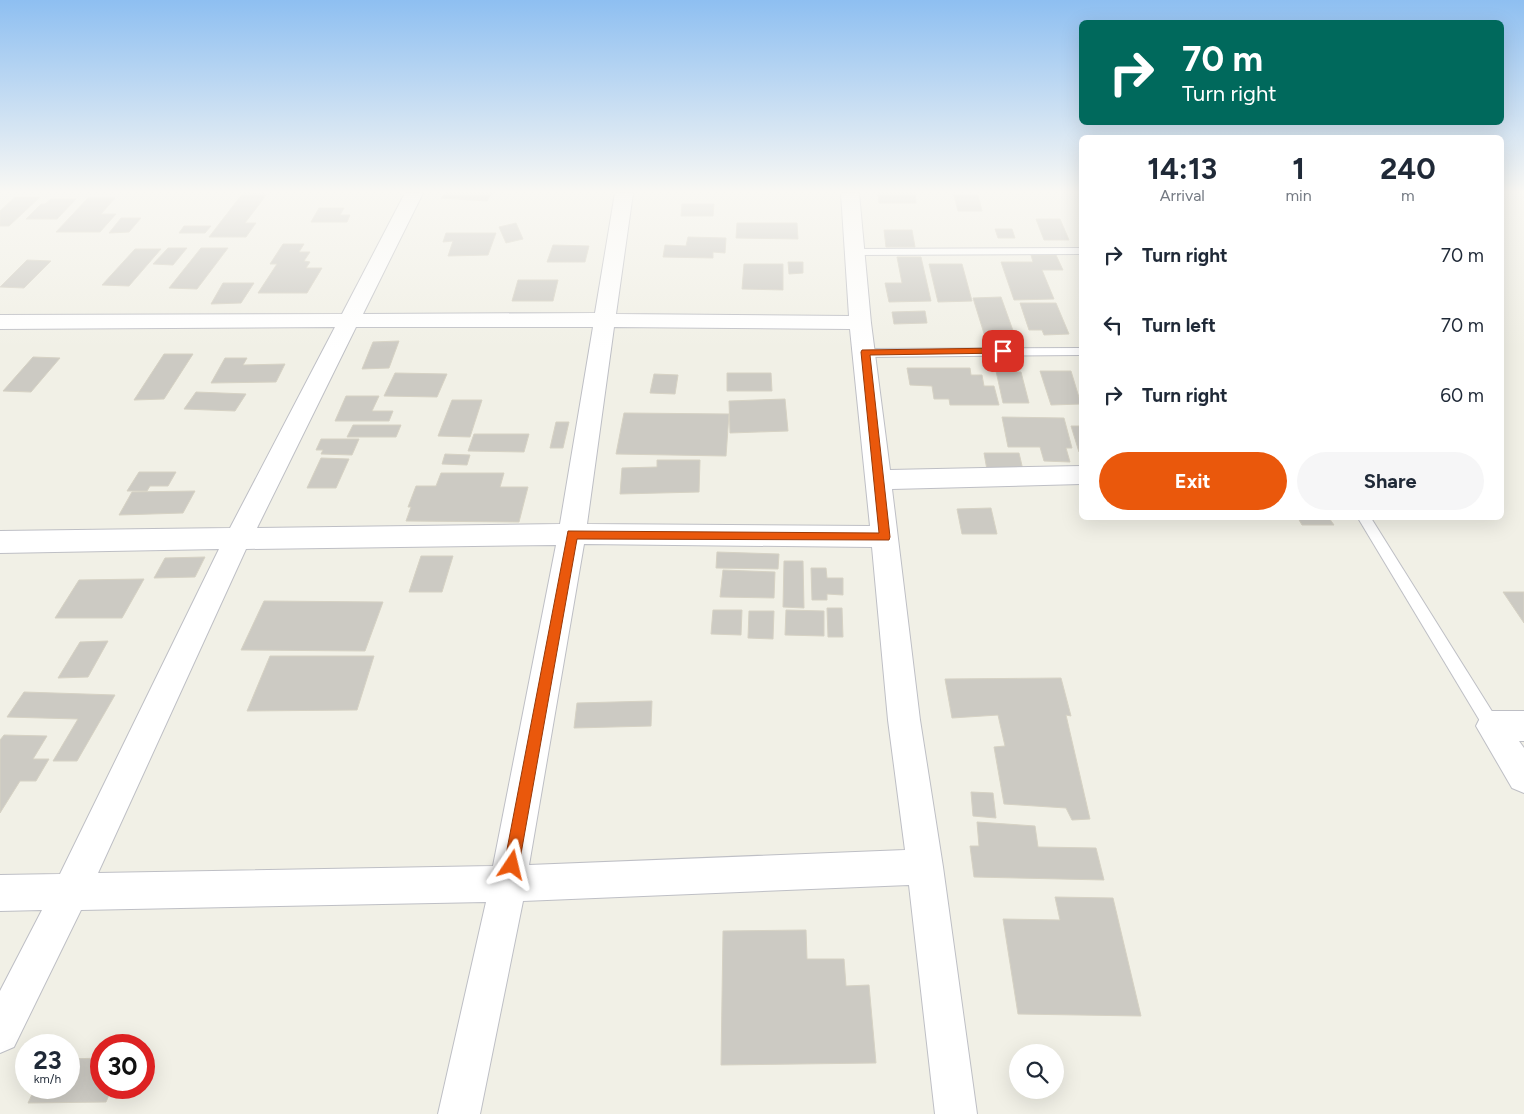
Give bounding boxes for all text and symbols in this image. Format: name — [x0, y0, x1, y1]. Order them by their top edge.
text: 70 m — [1182, 38, 1263, 80]
icon: right — [1099, 40, 1164, 105]
text: Turn right — [1182, 80, 1277, 107]
text: 14:13 — [1147, 150, 1217, 187]
text: 1 — [1292, 150, 1305, 187]
text: 240 — [1380, 150, 1436, 187]
text: Arrival — [1160, 186, 1205, 205]
text: min — [1285, 186, 1312, 205]
text: m — [1401, 186, 1415, 205]
icon: right — [1099, 241, 1127, 269]
text: Turn right — [1142, 244, 1228, 267]
text: 70 m — [1441, 244, 1484, 267]
icon: left — [1099, 311, 1127, 339]
text: Turn left — [1142, 314, 1216, 337]
text: 70 m — [1441, 314, 1484, 337]
pin — [982, 330, 1024, 372]
icon: arrive — [989, 337, 1017, 365]
icon: right — [1099, 381, 1127, 409]
text: Turn right — [1142, 384, 1228, 407]
text: 60 m — [1440, 384, 1484, 407]
button: Exit — [1099, 452, 1287, 510]
button: Share — [1297, 452, 1484, 510]
position arrow — [485, 838, 537, 890]
speed limit sign: 30 — [90, 1034, 155, 1099]
map controls — [1009, 1044, 1064, 1099]
button: search — [1009, 1044, 1064, 1099]
text: 23 — [33, 1045, 62, 1075]
text: km/h — [34, 1072, 61, 1086]

